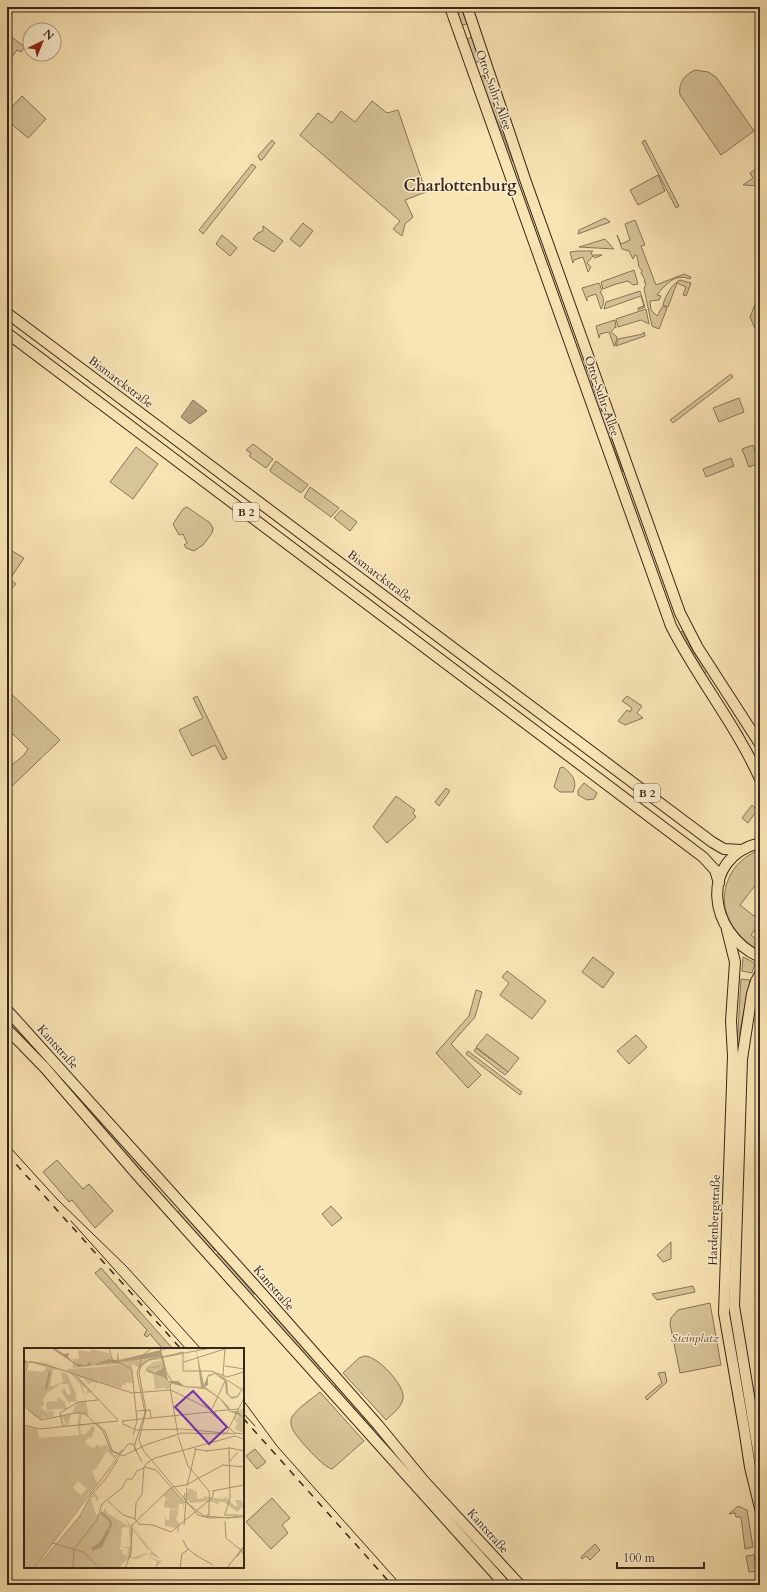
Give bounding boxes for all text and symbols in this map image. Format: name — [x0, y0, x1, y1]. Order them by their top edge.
north arrow — [22, 22, 62, 62]
text: N — [40, 26, 57, 44]
street label: Otto-Suhr-Allee — [472, 48, 516, 132]
district label: Charlottenburg — [403, 175, 517, 197]
street label: Bismarckstraße — [85, 352, 157, 412]
street label: Otto-Suhr-Allee — [581, 354, 623, 438]
road number: B 2 — [233, 503, 259, 521]
street label: Bismarckstraße — [344, 546, 416, 606]
road number: B 2 — [634, 784, 660, 802]
street label: Kantstraße — [34, 1021, 82, 1073]
street label: Hardenbergstraße — [704, 1174, 724, 1266]
street label: Kantstraße — [250, 1262, 298, 1314]
park label: Steinplatz — [671, 1330, 719, 1346]
inset map — [24, 1348, 244, 1568]
street label: Kantstraße — [464, 1505, 512, 1557]
scale bar — [617, 1544, 704, 1570]
text: 100 m — [623, 1550, 656, 1566]

